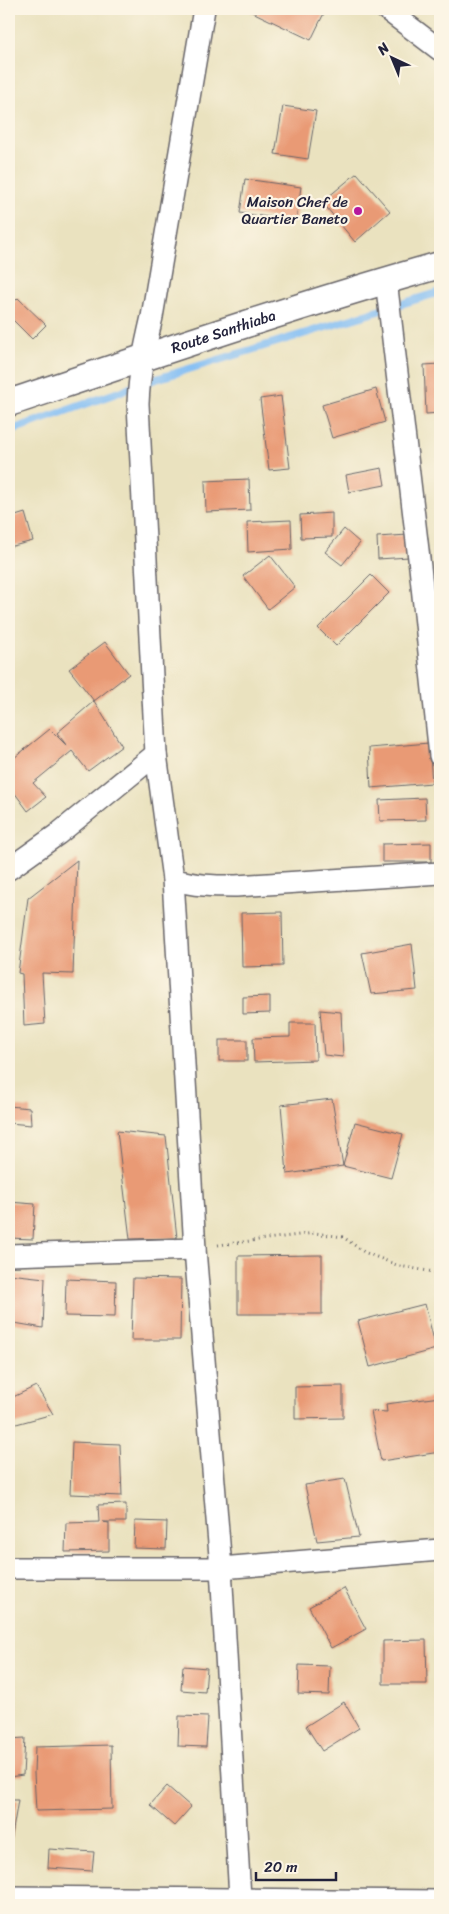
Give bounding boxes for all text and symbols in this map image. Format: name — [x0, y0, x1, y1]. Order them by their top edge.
north arrow — [366, 32, 416, 82]
text: N — [370, 36, 396, 62]
place label: Maison Chef de Quartier Baneto — [242, 189, 348, 232]
marker: Maison Chef de Quartier Baneto — [352, 205, 364, 217]
street label: Route Santhiaba — [168, 302, 280, 361]
scale bar — [256, 1849, 336, 1881]
text: 20 m — [264, 1854, 298, 1880]

